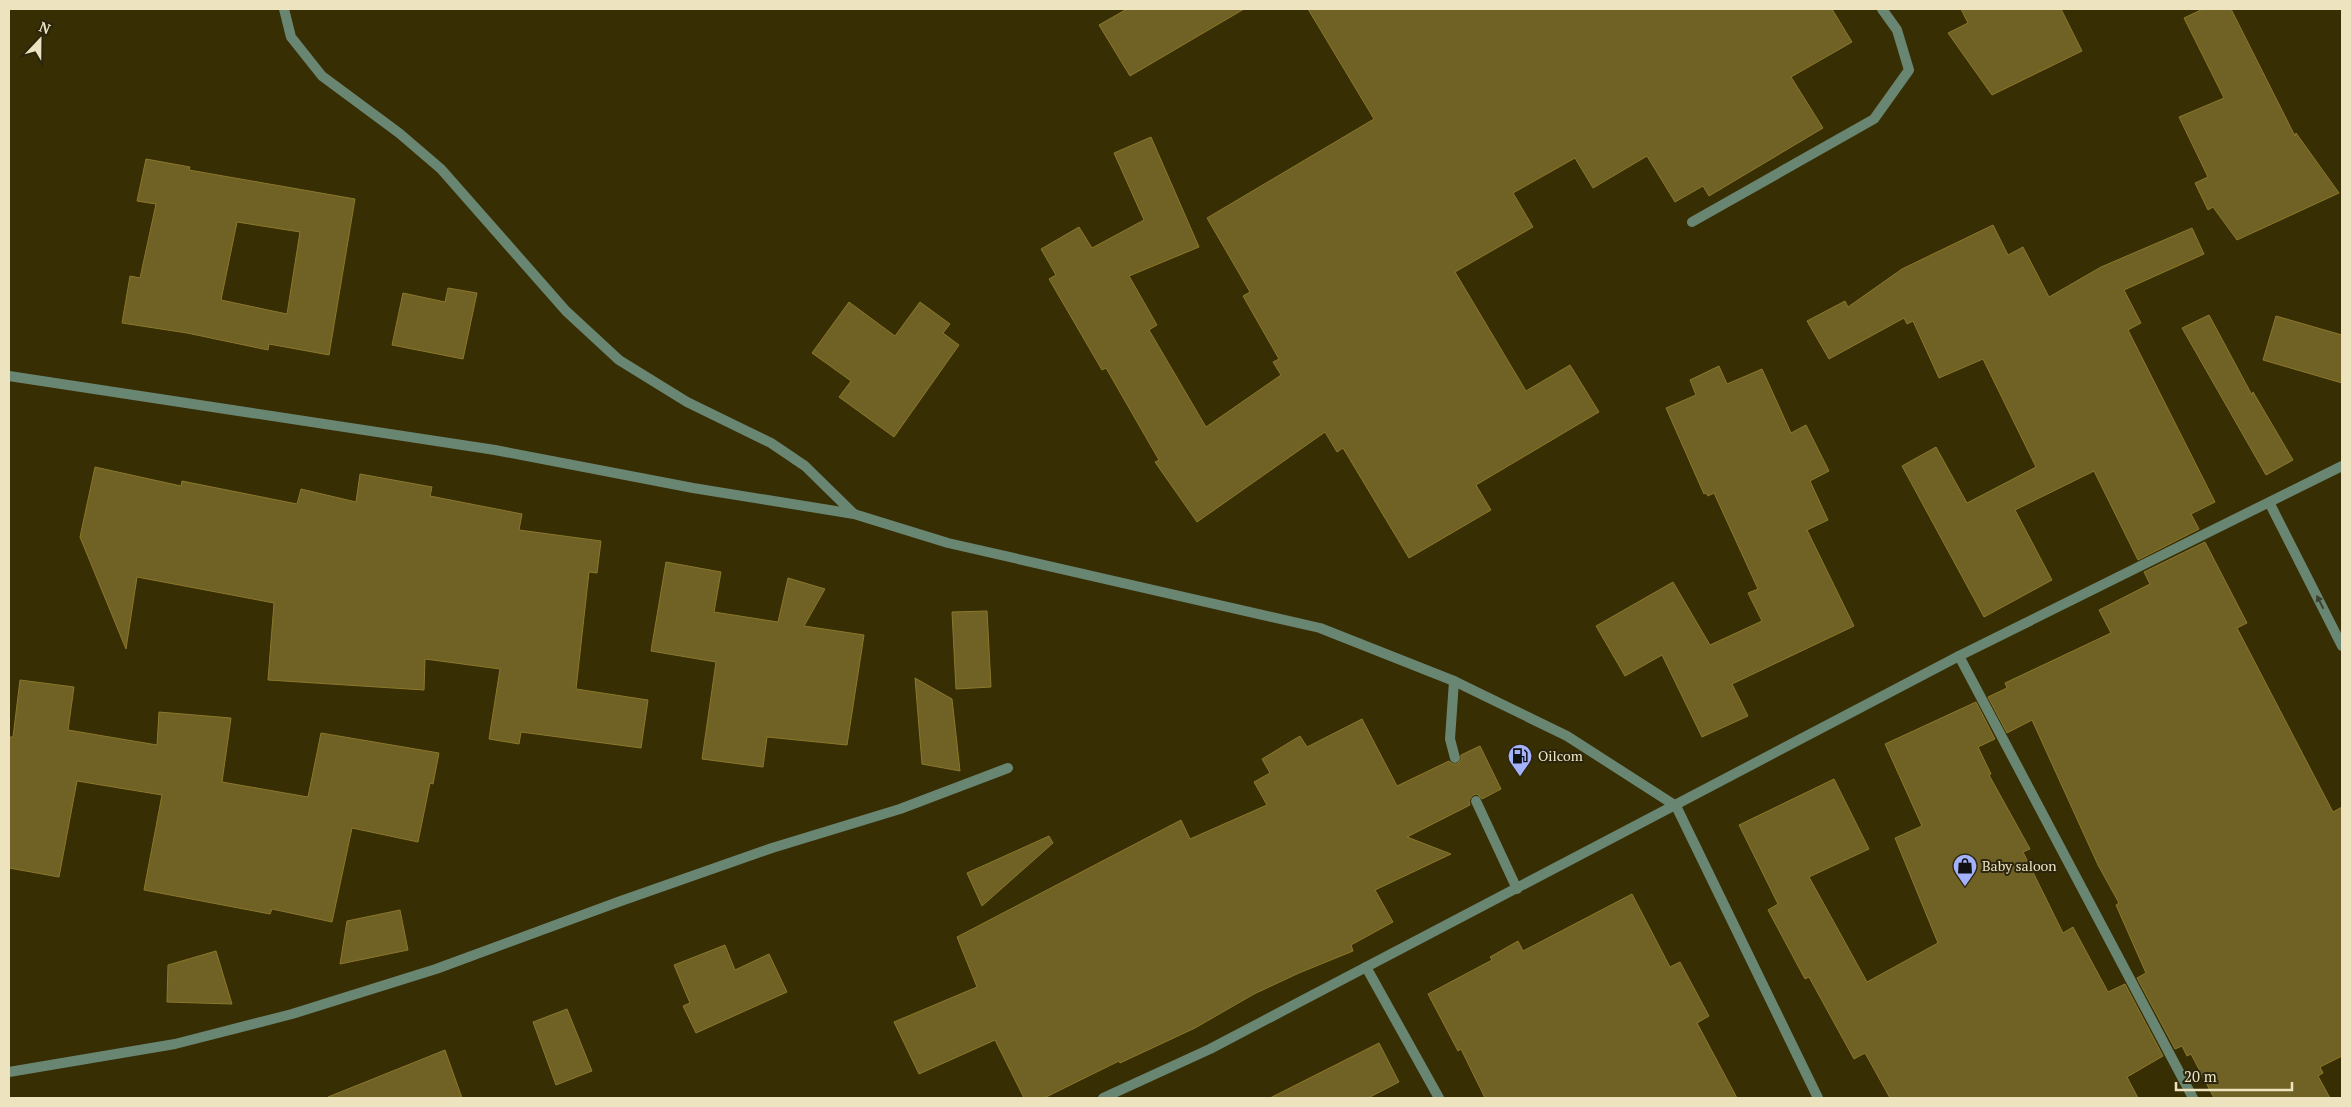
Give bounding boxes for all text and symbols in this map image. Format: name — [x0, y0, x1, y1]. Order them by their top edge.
north arrow — [15, 15, 65, 65]
text: N — [37, 17, 54, 38]
one-way arrow — [2316, 595, 2324, 610]
fuel station icon: Oilcom — [1507, 743, 1533, 777]
place label: Oilcom — [1538, 746, 1583, 765]
shop icon: Baby saloon — [1952, 853, 1978, 887]
place label: Baby saloon — [1982, 856, 2057, 875]
scale bar — [2176, 1060, 2292, 1092]
text: 20 m — [2184, 1066, 2217, 1086]

